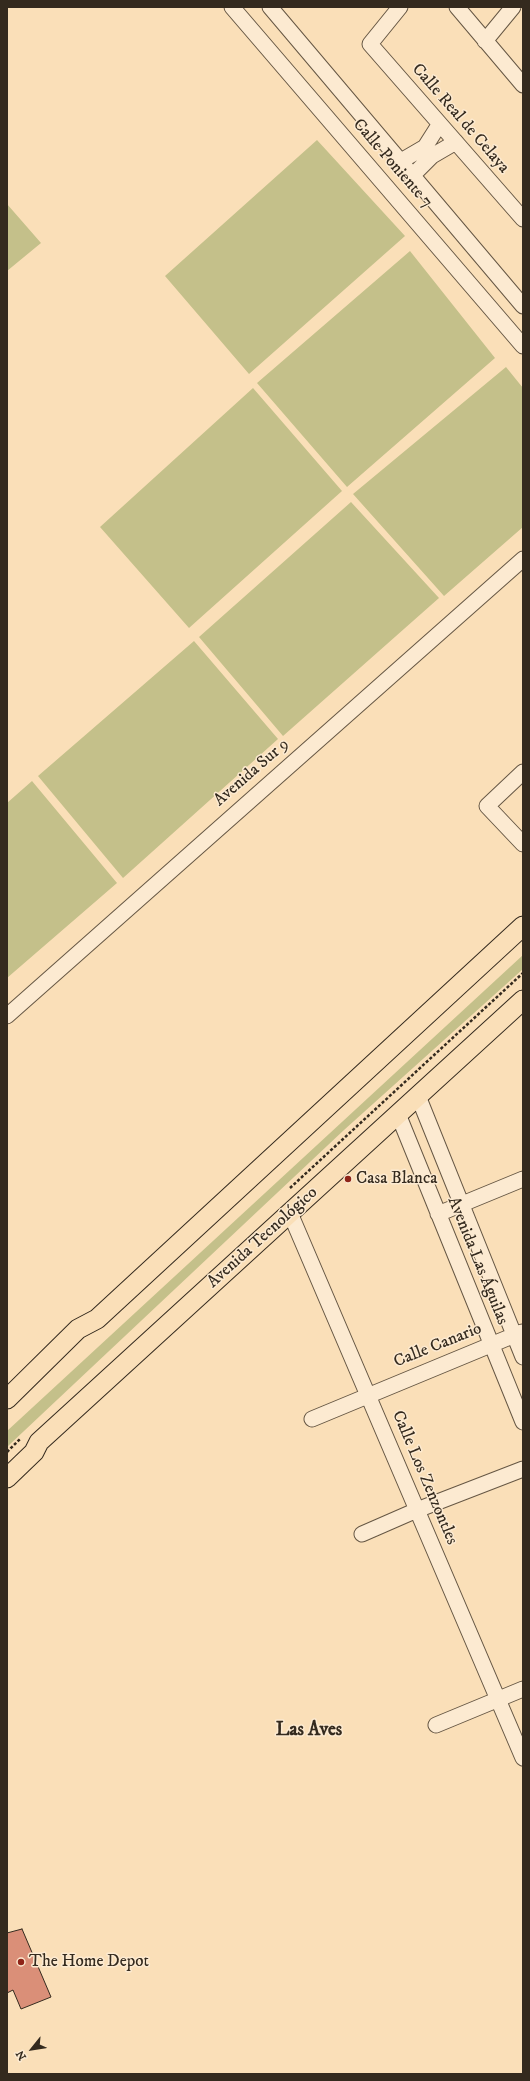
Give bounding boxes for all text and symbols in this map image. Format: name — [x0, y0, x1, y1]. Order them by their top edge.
street label: Calle Real de Celaya — [407, 60, 513, 178]
street label: Calle Poniente 7 — [348, 115, 436, 213]
street label: Avenida Sur 9 — [210, 735, 294, 811]
place label: Casa Blanca — [356, 1169, 437, 1189]
marker: Casa Blanca — [343, 1174, 353, 1184]
street label: Avenida Tecnológico — [204, 1183, 322, 1293]
street label: Avenida Las Águilas — [442, 1194, 512, 1328]
street label: Calle Canario — [391, 1319, 485, 1373]
street label: Calle Los Zenzontles — [387, 1408, 461, 1548]
district label: Las Aves — [276, 1720, 342, 1742]
place label: The Home Depot — [29, 1952, 149, 1972]
marker: The Home Depot — [16, 1957, 26, 1967]
north arrow — [12, 2029, 52, 2069]
text: N — [13, 2048, 30, 2062]

